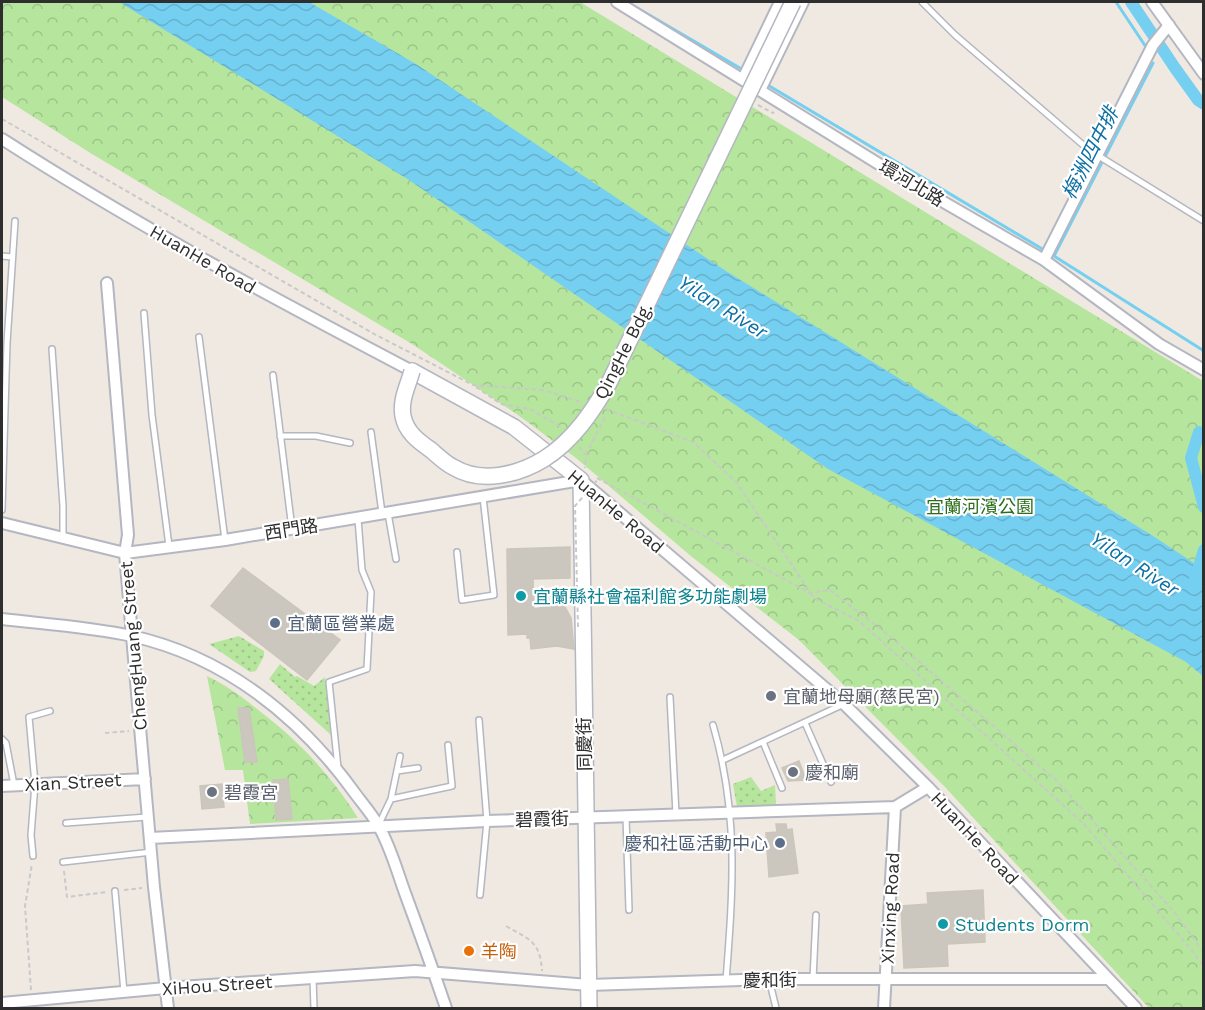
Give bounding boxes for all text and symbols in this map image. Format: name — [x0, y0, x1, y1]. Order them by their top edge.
water label: 梅洲四中排 — [1057, 100, 1125, 203]
street label: 環河北路 — [876, 155, 948, 211]
street label: HuanHe Road — [146, 220, 260, 298]
water label: Yilan River — [674, 270, 773, 344]
street label: QingHe Bdg. — [590, 299, 656, 403]
street label: HuanHe Road — [564, 465, 668, 557]
park label: 宜蘭河濱公園 — [926, 496, 1034, 517]
street label: 西門路 — [263, 514, 319, 544]
water label: Yilan River — [1086, 527, 1185, 602]
street label: ChengHuang Street — [115, 560, 151, 732]
place label: 宜蘭縣社會福利館多功能劇場 — [533, 586, 767, 607]
marker: 宜蘭縣社會福利館多功能劇場 — [514, 589, 528, 603]
place label: 宜蘭區營業處 — [287, 613, 395, 634]
marker: 宜蘭區營業處 — [268, 616, 282, 630]
place label: 宜蘭地母廟(慈民宮) — [783, 686, 940, 707]
marker: 宜蘭地母廟(慈民宮) — [764, 689, 778, 703]
street label: 同慶街 — [573, 717, 595, 771]
place label: 慶和廟 — [805, 762, 859, 783]
marker: 慶和廟 — [786, 765, 800, 779]
street label: Xian Street — [24, 769, 123, 795]
place label: 碧霞宮 — [224, 782, 278, 803]
marker: 碧霞宮 — [205, 785, 219, 799]
street label: HuanHe Road — [927, 787, 1023, 889]
street label: 碧霞街 — [515, 808, 569, 830]
place label: 慶和社區活動中心 — [624, 833, 768, 854]
marker: 慶和社區活動中心 — [773, 836, 787, 850]
street label: Xinxing Road — [877, 852, 903, 964]
place label: Students Dorm — [955, 914, 1089, 935]
marker: Students Dorm — [936, 917, 950, 931]
place label: 羊陶 — [481, 941, 517, 962]
marker: 羊陶 — [462, 944, 476, 958]
street label: 慶和街 — [743, 969, 797, 991]
street label: XiHou Street — [161, 971, 273, 999]

